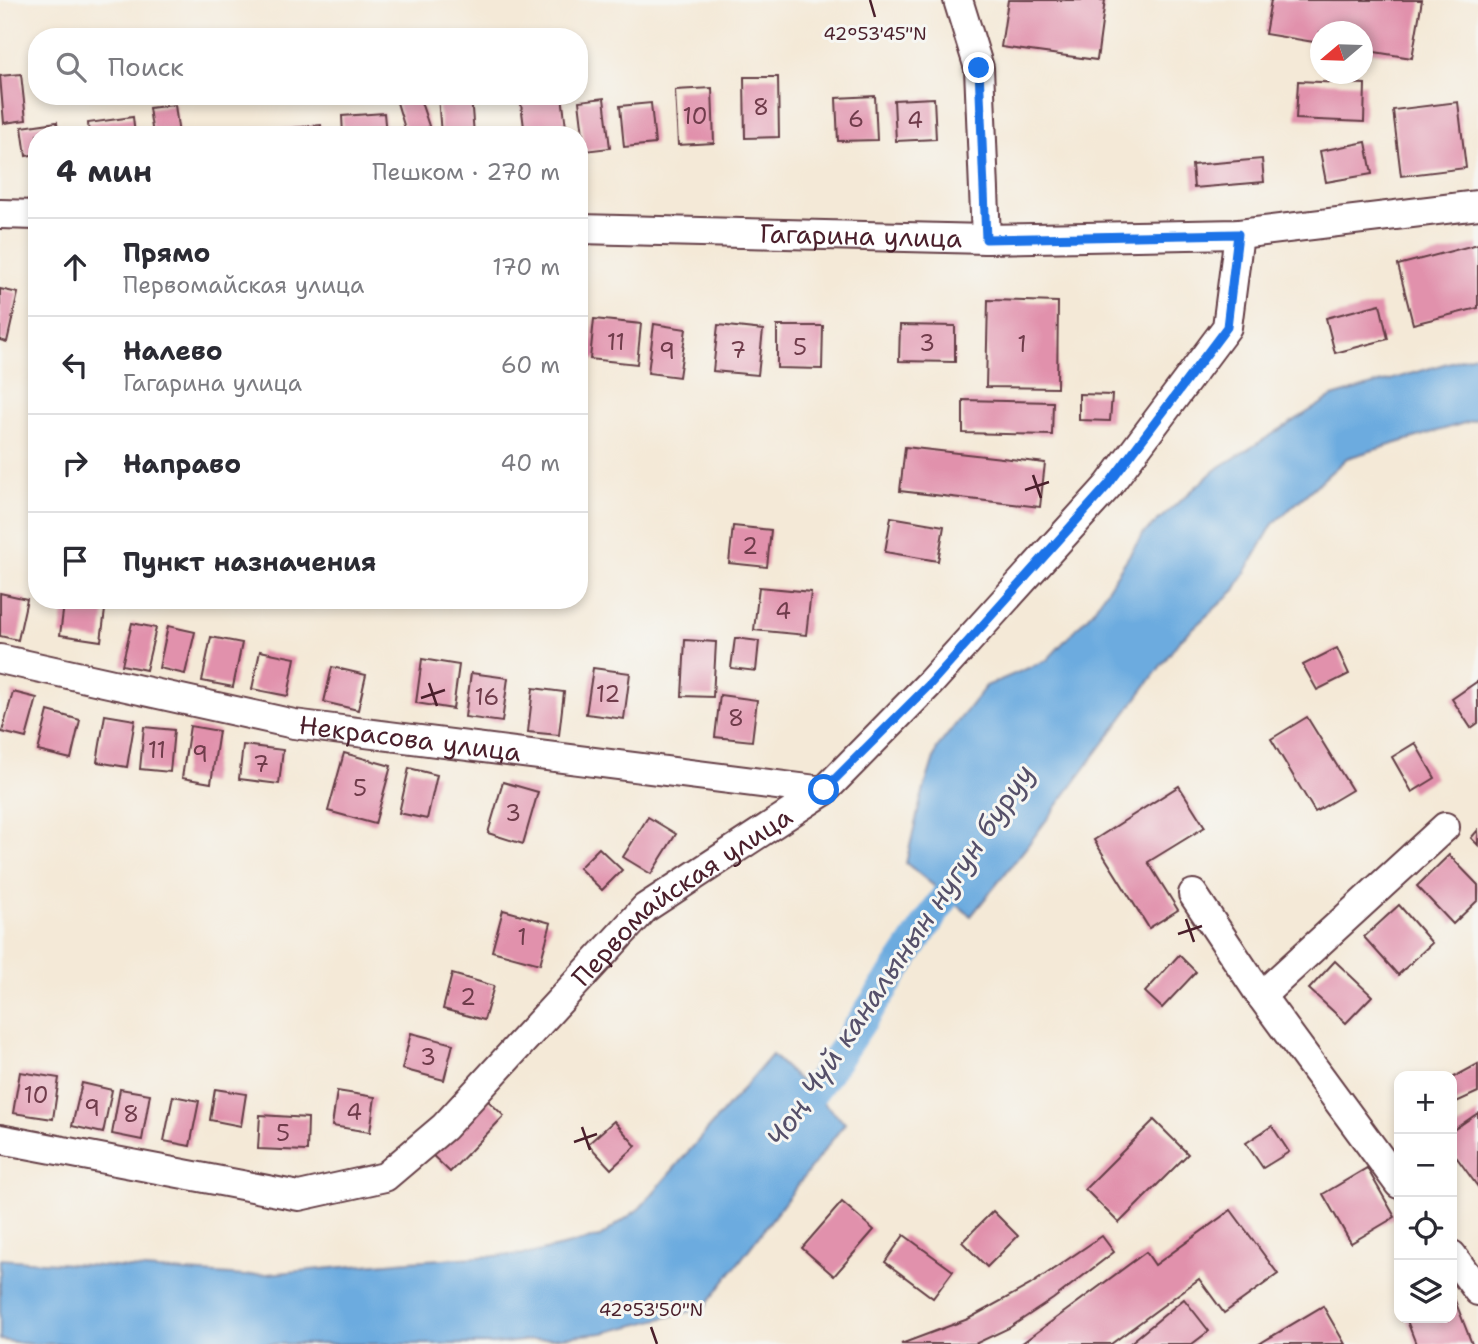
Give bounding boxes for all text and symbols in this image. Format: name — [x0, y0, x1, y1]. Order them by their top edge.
north arrow — [1310, 21, 1373, 84]
text: 42°53'45"N — [823, 22, 927, 46]
search box — [28, 28, 588, 105]
icon: search — [52, 48, 90, 86]
text: Поиск — [108, 49, 184, 84]
route end — [963, 52, 994, 83]
house number: 8 — [753, 92, 769, 122]
house number: 10 — [682, 101, 708, 131]
house number: 6 — [848, 104, 864, 134]
house number: 4 — [907, 105, 923, 135]
text: 4 мин — [56, 151, 152, 192]
text: Пешком · 270 m — [372, 157, 560, 187]
street label: Гагарина улица — [759, 215, 963, 255]
text: Прямо — [123, 235, 211, 270]
icon: ahead — [56, 248, 94, 286]
text: 170 m — [492, 252, 560, 282]
text: Первомайская улица — [123, 270, 364, 300]
house number: 11 — [607, 327, 625, 357]
house number: 3 — [919, 328, 935, 358]
house number: 1 — [1017, 329, 1027, 359]
house number: 5 — [793, 332, 807, 362]
text: Налево — [123, 333, 223, 368]
house number: 7 — [730, 335, 746, 365]
house number: 9 — [659, 336, 675, 366]
icon: left — [56, 346, 94, 384]
text: 60 m — [501, 350, 560, 380]
text: Гагарина улица — [123, 368, 302, 398]
icon: right — [56, 444, 94, 482]
text: Направо — [123, 446, 241, 481]
text: 40 m — [500, 448, 560, 478]
house number: 2 — [742, 531, 758, 561]
icon: arrive — [56, 542, 94, 580]
text: Пункт назначения — [123, 544, 376, 579]
house number: 4 — [775, 596, 791, 626]
house number: 12 — [596, 679, 620, 709]
house number: 16 — [475, 682, 499, 712]
house number: 8 — [728, 703, 744, 733]
street label: Некрасова улица — [297, 707, 523, 770]
house number: 11 — [148, 735, 166, 765]
house number: 9 — [192, 739, 208, 769]
house number: 7 — [253, 749, 269, 779]
water label: Чоң Чүй каналынын нугун буруу — [757, 756, 1043, 1154]
house number: 5 — [353, 773, 367, 803]
route start — [808, 774, 839, 805]
house number: 3 — [505, 798, 521, 828]
street label: Первомайская улица — [564, 799, 799, 994]
house number: 1 — [517, 922, 527, 952]
house number: 2 — [460, 982, 476, 1012]
house number: 3 — [420, 1042, 436, 1072]
map controls — [1394, 1071, 1457, 1323]
button: + — [1394, 1071, 1457, 1134]
house number: 10 — [23, 1080, 49, 1110]
house number: 9 — [84, 1093, 100, 1123]
house number: 4 — [346, 1097, 362, 1127]
house number: 8 — [123, 1099, 139, 1129]
house number: 5 — [276, 1118, 290, 1148]
button: − — [1394, 1134, 1457, 1197]
button: locate — [1394, 1197, 1457, 1260]
button: layers — [1394, 1260, 1457, 1323]
text: 42°53'50"N — [599, 1298, 703, 1322]

